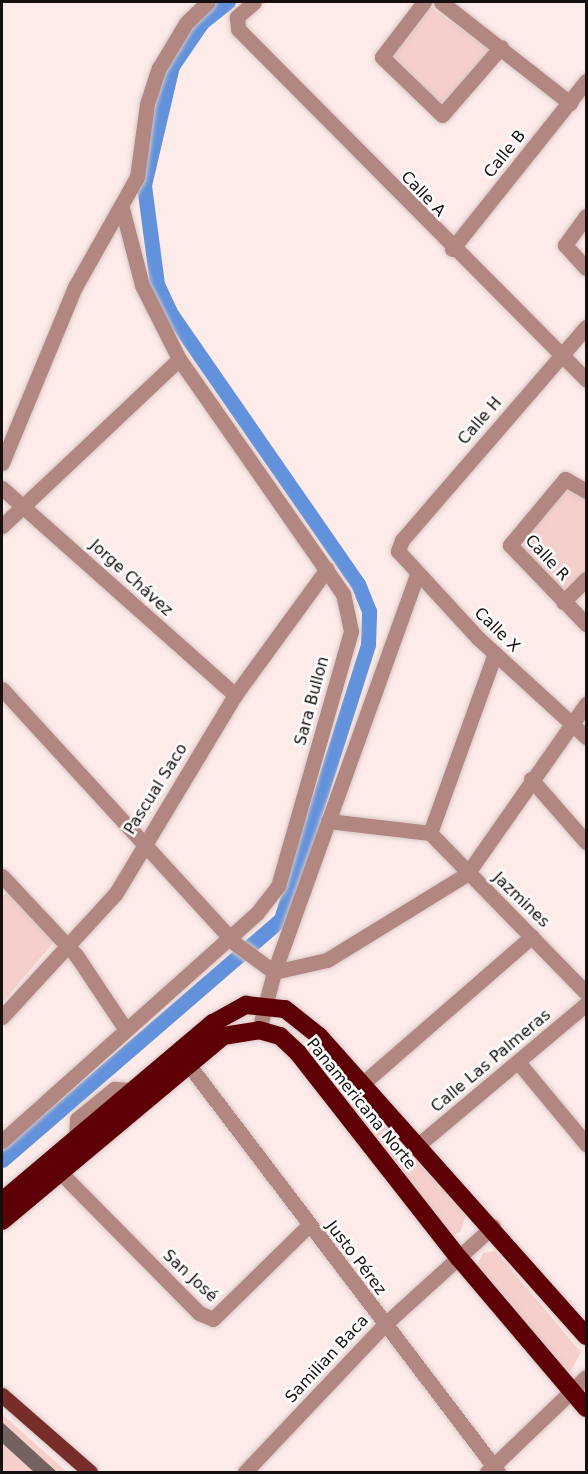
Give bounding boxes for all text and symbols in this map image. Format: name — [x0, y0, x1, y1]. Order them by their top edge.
street label: Calle B — [480, 126, 530, 182]
street label: Calle A — [397, 167, 449, 221]
street label: Calle H — [454, 393, 506, 449]
street label: Calle R — [521, 531, 573, 585]
street label: Jorge Chávez — [86, 536, 176, 620]
street label: Calle X — [470, 604, 524, 656]
street label: Sara Bullon — [291, 654, 333, 748]
street label: Pascual Saco — [120, 740, 192, 838]
street label: Jazmines — [489, 868, 553, 932]
street label: Calle Las Palmeras — [427, 1005, 555, 1117]
street label: Panamericana Norte — [302, 1035, 420, 1173]
street label: Justo Pérez — [322, 1217, 390, 1299]
street label: San José — [159, 1246, 221, 1306]
street label: Samilian Baca — [281, 1311, 373, 1407]

